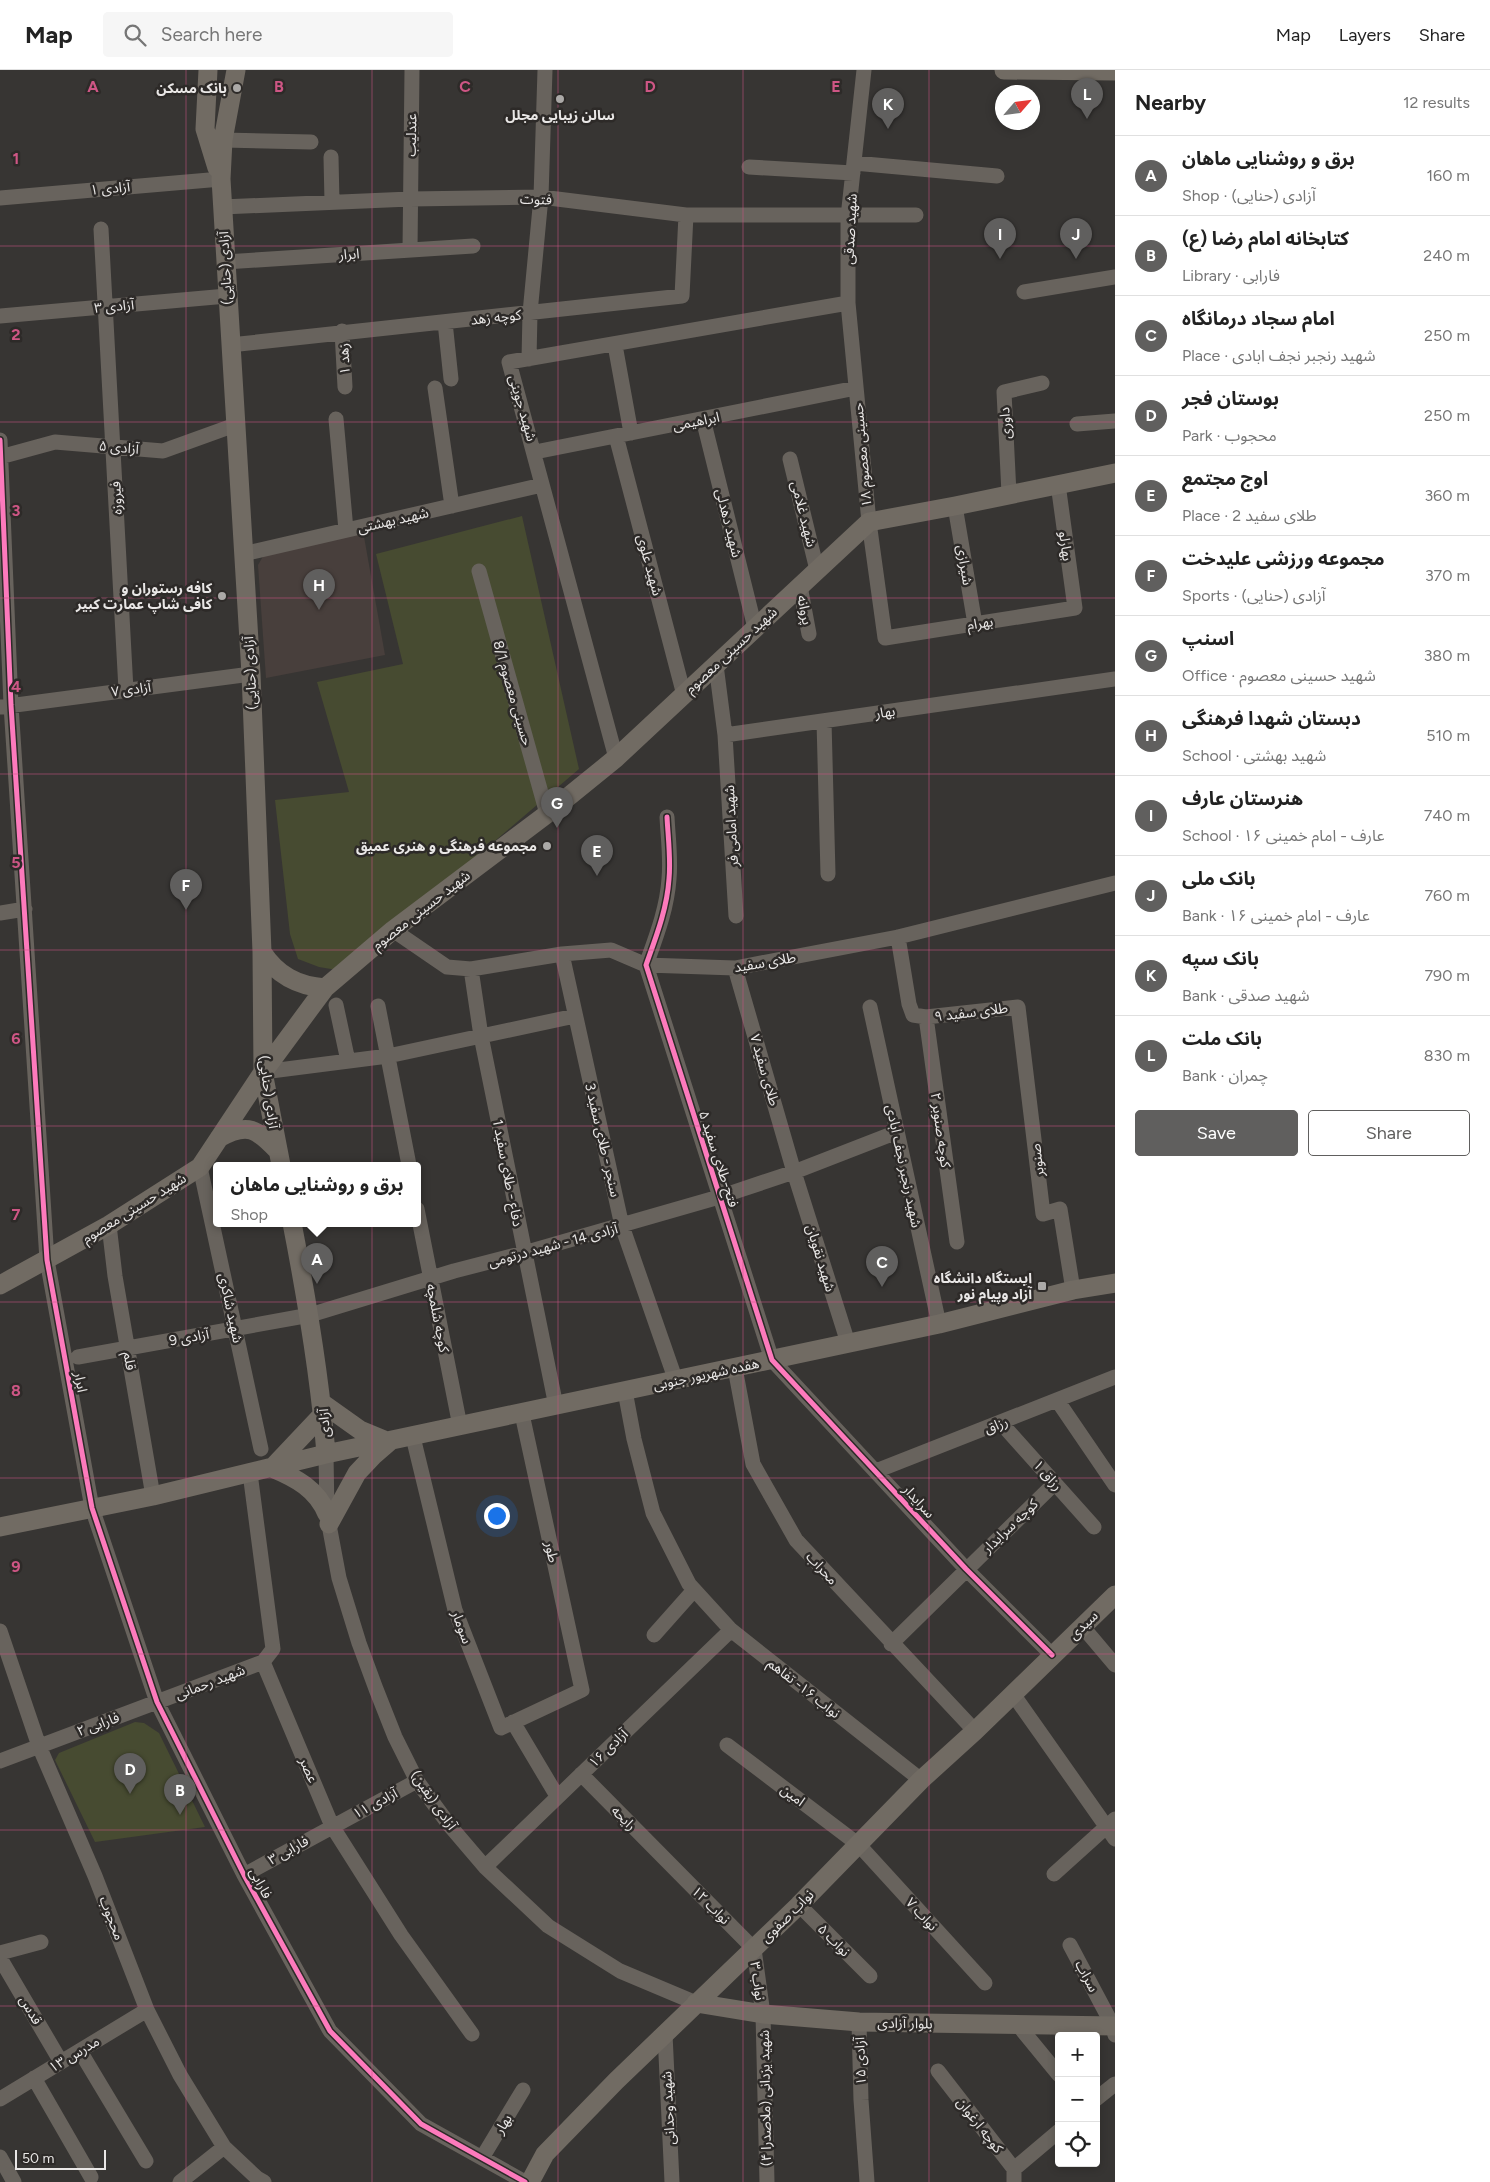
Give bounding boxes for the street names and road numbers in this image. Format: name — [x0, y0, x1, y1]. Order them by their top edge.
street label: عندلیب — [403, 113, 420, 157]
street label: آزادی ۱ — [89, 178, 132, 199]
street label: فتوت — [520, 190, 552, 209]
street label: شهید صدقی — [840, 193, 861, 265]
street label: آزادی (حنایی) — [215, 230, 236, 305]
street label: ابرار — [337, 245, 360, 264]
street label: آزادی ۳ — [93, 296, 136, 317]
street label: کوچه زهد — [470, 306, 523, 330]
street label: زهد ۱ — [335, 343, 354, 375]
street label: شهید جوینی — [505, 373, 540, 443]
street label: حسینی معصوم ۱۸ — [849, 402, 878, 508]
street label: داوری — [996, 406, 1015, 439]
street label: ابراهیمی — [671, 409, 721, 434]
street label: آزادی ۵ — [98, 437, 141, 458]
street label: شهید غلامی — [787, 479, 820, 549]
street label: فیروزه — [107, 481, 126, 515]
street label: شهید دهدلی — [712, 487, 745, 559]
street label: شهید بهشتی — [356, 504, 430, 537]
street label: بهارلو — [1055, 530, 1076, 562]
street label: شهید علوی — [633, 533, 666, 598]
street label: شیرازی — [953, 544, 976, 586]
street label: پروانه — [792, 594, 816, 627]
street label: شهید حسینی معصوم — [682, 603, 782, 699]
street label: بهرام — [966, 613, 995, 636]
street label: آزادی (حنایی) — [240, 635, 261, 710]
street label: حسینی معصوم 8/1 — [487, 639, 536, 748]
street label: آزادی ۷ — [110, 678, 153, 700]
street label: بهار — [873, 703, 896, 722]
street label: شهید امامی فر — [721, 785, 742, 868]
street label: شهید حسینی معصوم — [369, 867, 475, 955]
street label: طلای سفید — [733, 949, 797, 976]
street label: طلای سفید ۹ — [933, 1000, 1009, 1025]
street label: طلای سفید ۷ — [746, 1032, 783, 1108]
street label: آزادی (حنایی) — [255, 1054, 282, 1131]
street label: سنجر - طلای سفید 3 — [581, 1081, 624, 1199]
street label: کوچه صنوبر ۲ — [926, 1091, 954, 1169]
street label: شهید رنجبر نجف ابادی — [882, 1103, 925, 1229]
street label: فتح-طلای سفید ۵ — [693, 1109, 742, 1210]
street label: دفاع - طلای سفید 1 — [487, 1118, 526, 1229]
street label: صنوبر — [1027, 1142, 1048, 1179]
street label: شهید حسینی معصوم — [79, 1170, 190, 1249]
street label: آزادی 14 - شهید درتومی — [486, 1220, 621, 1271]
street label: شهید نقویان — [802, 1222, 839, 1294]
street label: شهید شاکری — [215, 1272, 246, 1345]
street label: کوچه شلمچه — [421, 1282, 453, 1354]
street label: آزادی 9 — [168, 1325, 211, 1349]
street label: قلم — [118, 1351, 139, 1372]
street label: هفده شهریور جنوبی — [652, 1355, 761, 1394]
street label: ابرار — [70, 1369, 91, 1394]
street label: آزادی — [315, 1407, 334, 1438]
street label: رزاق — [982, 1413, 1011, 1438]
street label: رزاق ۱ — [1029, 1456, 1066, 1494]
street label: سرایدار — [898, 1480, 938, 1522]
street label: کوچه سرایدار — [978, 1496, 1042, 1558]
street label: طور — [541, 1539, 562, 1564]
street label: محراب — [802, 1548, 841, 1588]
street label: سومار — [447, 1607, 475, 1646]
street label: سیدی — [1065, 1607, 1102, 1643]
street label: نواب ۱۶- تفاهم — [763, 1655, 844, 1724]
street label: شهید رحمانی — [173, 1661, 247, 1704]
street label: فارابی ۲ — [75, 1709, 122, 1740]
street label: آزادی ۱۶ — [585, 1725, 632, 1771]
street label: عصر — [295, 1754, 321, 1785]
street label: آزادی (یقین) — [407, 1767, 461, 1834]
street label: امین — [777, 1781, 808, 1810]
street label: آزادی ۱۱ — [350, 1784, 401, 1822]
street label: رایحه — [608, 1802, 640, 1834]
street label: فارابی ۳ — [265, 1832, 312, 1869]
street label: فارابی — [245, 1865, 276, 1902]
street label: نواب ۱‍۲ — [688, 1883, 733, 1928]
street label: نواب صفوی — [757, 1886, 818, 1946]
street label: محجوب — [95, 1894, 128, 1943]
street label: نواب ۷ — [902, 1894, 941, 1935]
street label: نواب ۵ — [814, 1921, 854, 1960]
street label: سراب — [1071, 1957, 1102, 1995]
street label: نواب ۳ — [746, 1961, 769, 2002]
street label: قدس — [16, 1993, 46, 2028]
street label: بلوار آزادی — [877, 2015, 933, 2032]
street label: شهید یزدانی (ملاصدرا ۴) — [756, 2030, 775, 2166]
street label: مدرس ۱۳ — [46, 2033, 103, 2076]
street label: آزادی ۱۵ — [851, 2036, 870, 2085]
street label: شهید وحدانی — [658, 2071, 679, 2145]
street label: کوچه ارغوان — [952, 2094, 1007, 2157]
street label: بهار — [490, 2111, 516, 2138]

